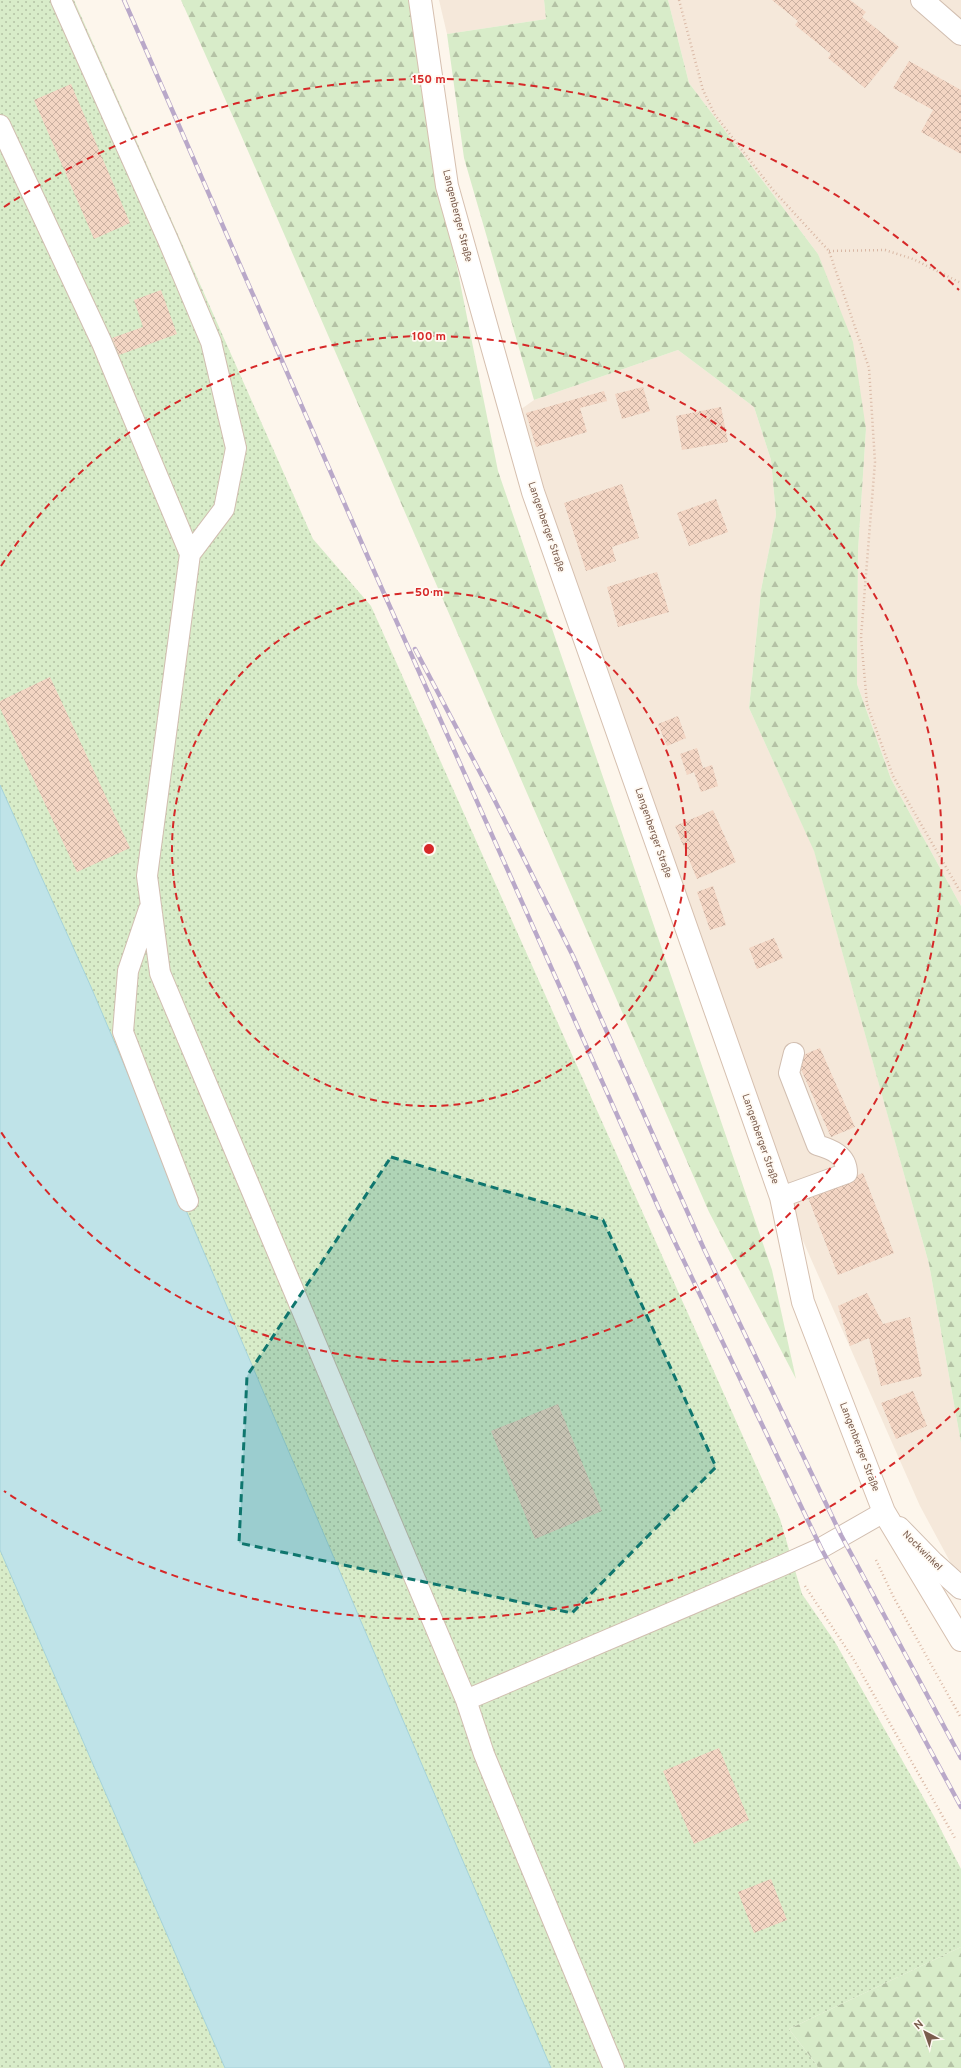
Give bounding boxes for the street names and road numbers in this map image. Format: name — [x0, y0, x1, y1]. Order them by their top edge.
street label: Langenberger Straße — [439, 168, 475, 264]
street label: Langenberger Straße — [524, 480, 568, 574]
street label: Langenberger Straße — [631, 786, 675, 880]
street label: Langenberger Straße — [738, 1092, 782, 1186]
street label: Langenberger Straße — [836, 1400, 882, 1494]
street label: Nockwinkel — [899, 1528, 945, 1574]

